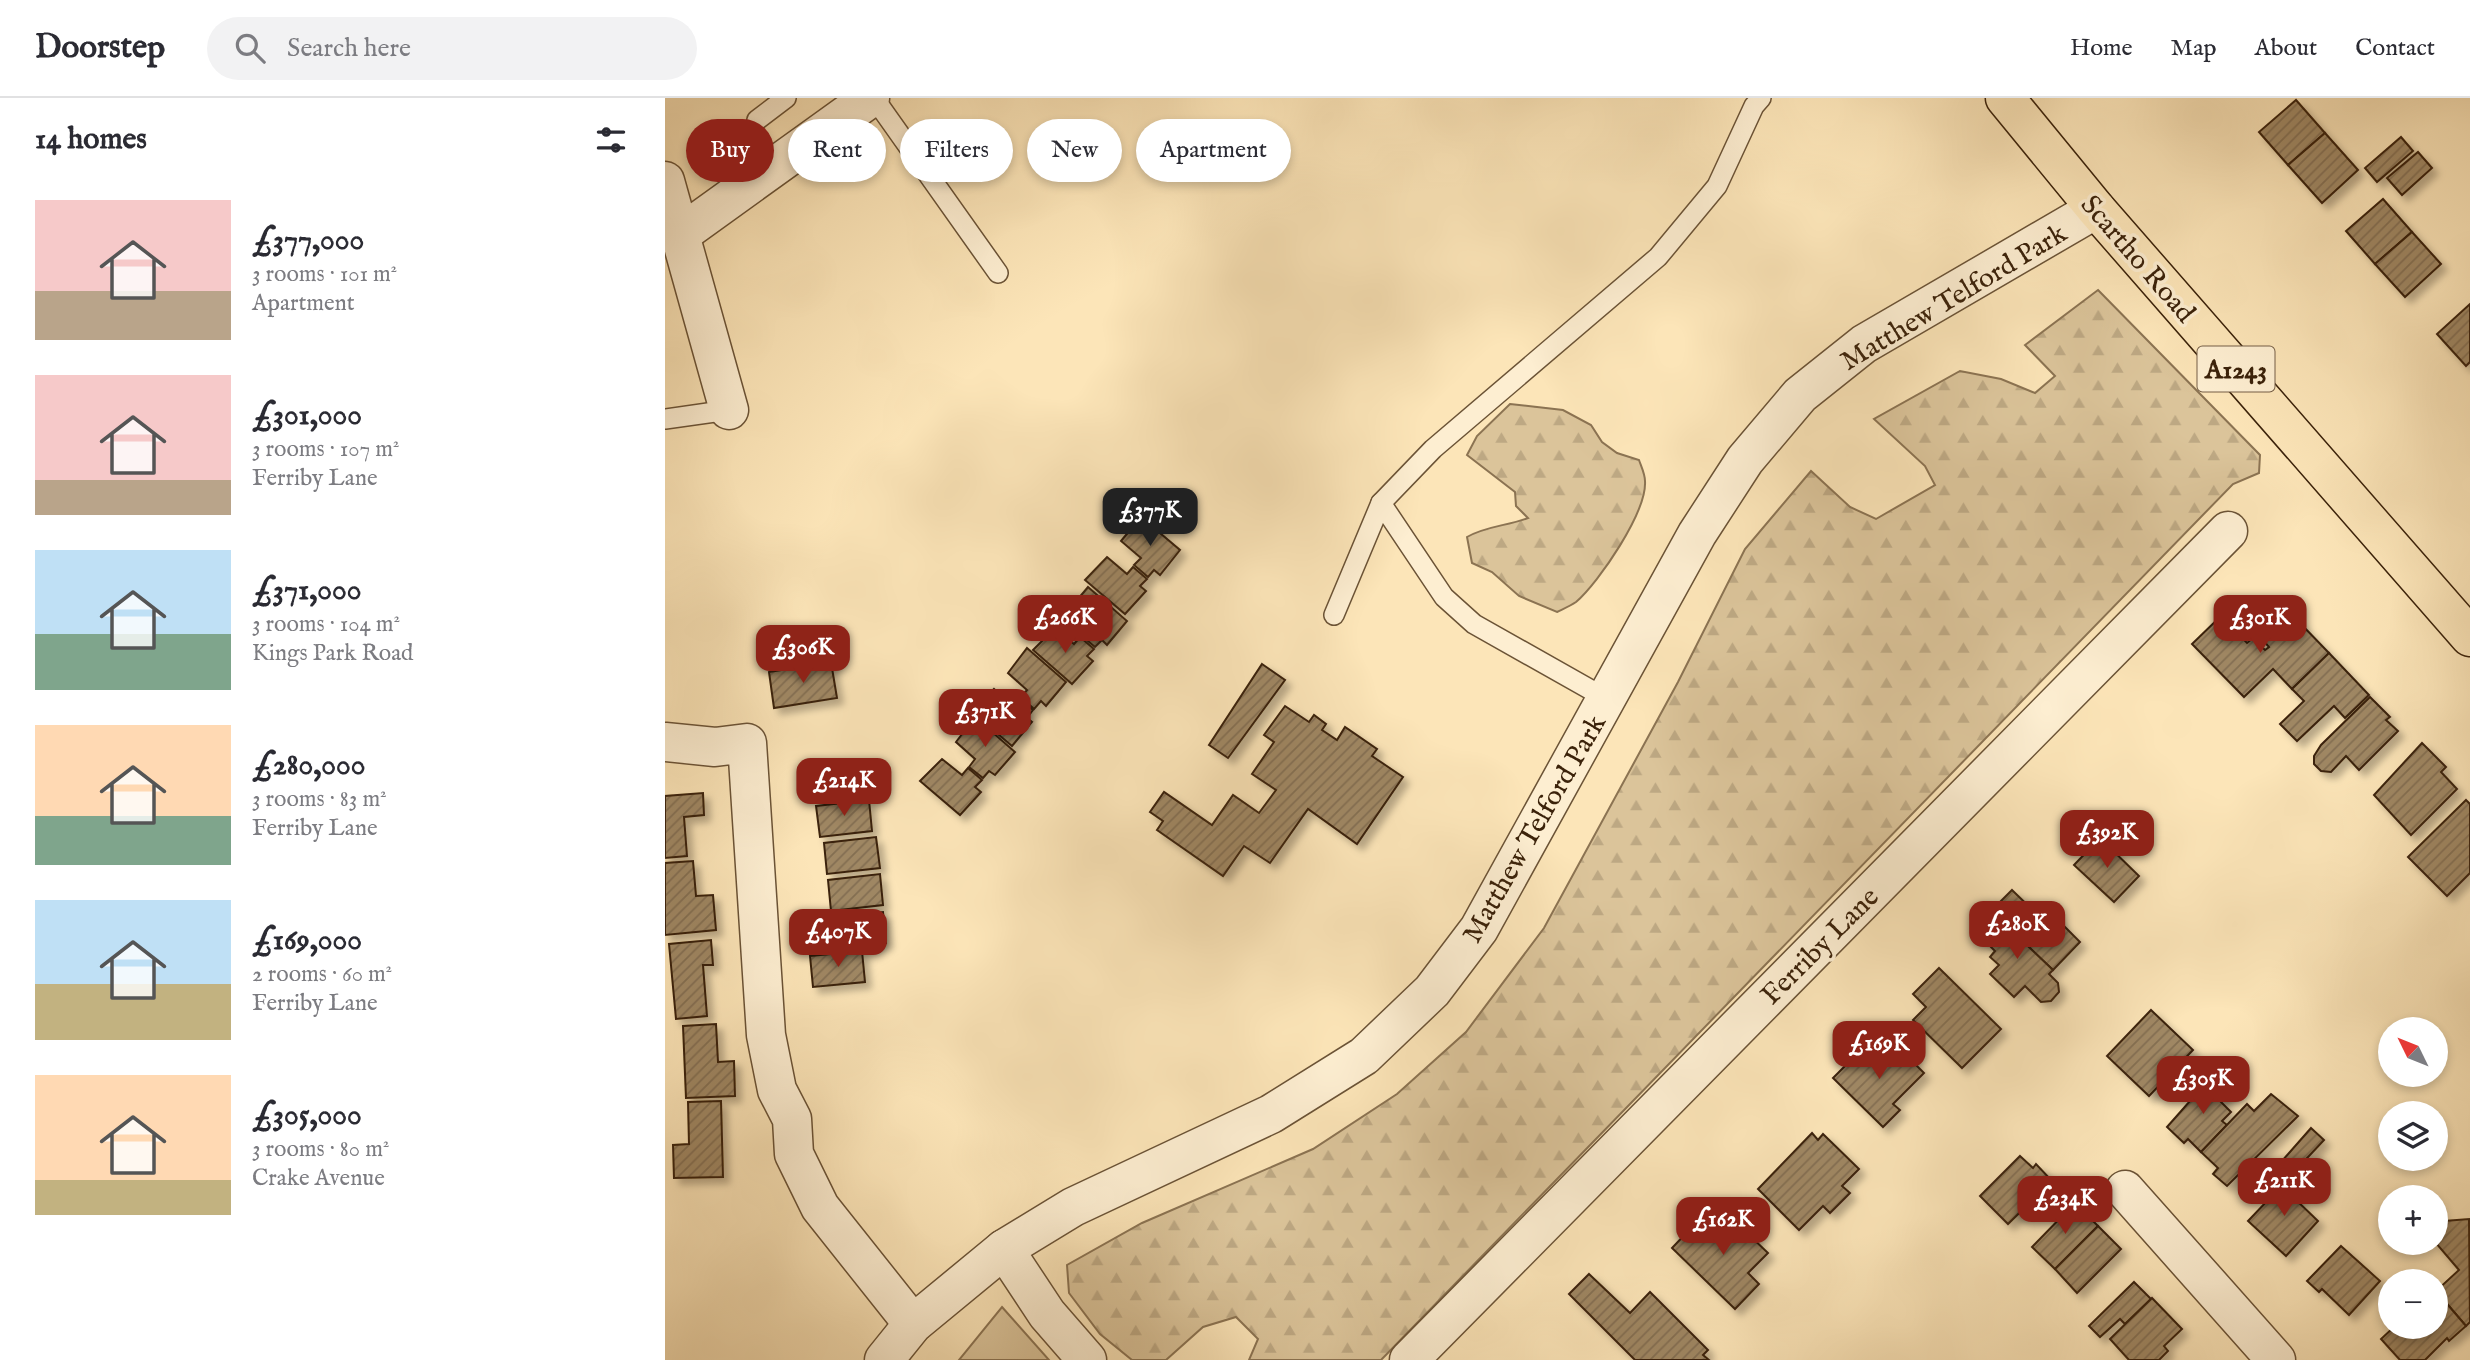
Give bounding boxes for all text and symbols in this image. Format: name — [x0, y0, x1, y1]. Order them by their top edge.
search box — [207, 17, 697, 80]
text: Doorstep — [35, 27, 165, 69]
icon: search — [231, 29, 269, 67]
text: Search here — [287, 32, 411, 65]
text: Home — [2070, 33, 2133, 64]
text: Map — [2171, 33, 2217, 64]
text: About — [2255, 33, 2317, 64]
text: Contact — [2355, 33, 2435, 64]
chip: Buy — [686, 119, 774, 182]
chip: Rent — [788, 119, 886, 182]
chip: Filters — [900, 119, 1013, 182]
chip: New — [1027, 119, 1122, 182]
chip: Apartment — [1136, 119, 1291, 182]
text: 14 homes — [35, 121, 147, 159]
icon: filters — [592, 121, 630, 159]
street label: Scartho Road — [2072, 189, 2202, 331]
street label: Matthew Telford Park — [1835, 216, 2075, 380]
text: £377,000 — [252, 222, 364, 260]
icon: home — [91, 228, 175, 312]
text: 3 rooms · 101 m² — [252, 260, 397, 289]
text: Apartment — [252, 289, 355, 318]
road number: A1243 — [2197, 346, 2275, 392]
text: £301,000 — [252, 397, 362, 435]
icon: home — [91, 403, 175, 487]
text: 3 rooms · 107 m² — [252, 435, 400, 464]
text: Ferriby Lane — [252, 464, 377, 493]
pin: £377K — [1101, 489, 1199, 548]
text: £377K — [1119, 496, 1181, 525]
text: £371,000 — [252, 572, 361, 610]
icon: home — [91, 578, 175, 662]
pin: £266K — [1016, 596, 1114, 655]
pin: £301K — [2211, 596, 2309, 655]
text: £266K — [1034, 603, 1096, 632]
text: £301K — [2230, 603, 2290, 632]
text: 3 rooms · 104 m² — [252, 610, 400, 639]
pin: £306K — [754, 626, 852, 685]
text: £306K — [772, 633, 834, 662]
text: Kings Park Road — [252, 639, 413, 668]
pin: £371K — [936, 690, 1034, 749]
text: £371K — [955, 697, 1015, 726]
street label: Matthew Telford Park — [1456, 708, 1615, 950]
text: £280,000 — [252, 747, 366, 785]
icon: home — [91, 753, 175, 837]
pin: £214K — [795, 758, 893, 818]
text: £214K — [812, 766, 876, 795]
text: 3 rooms · 83 m² — [252, 785, 387, 814]
pin: £392K — [2058, 810, 2156, 870]
text: Ferriby Lane — [252, 814, 377, 843]
text: £392K — [2076, 818, 2138, 847]
street label: Ferriby Lane — [1754, 880, 1887, 1013]
pin: £280K — [1968, 902, 2066, 961]
text: £280K — [1985, 909, 2049, 938]
pin: £407K — [789, 910, 887, 969]
text: £407K — [805, 917, 871, 946]
text: £169,000 — [252, 922, 362, 960]
icon: home — [91, 928, 175, 1012]
text: 2 rooms · 60 m² — [252, 960, 392, 989]
text: Ferriby Lane — [252, 989, 377, 1018]
north arrow — [2378, 1017, 2448, 1087]
map controls — [2378, 1017, 2448, 1339]
pin: £169K — [1830, 1021, 1928, 1081]
text: £169K — [1849, 1029, 1909, 1058]
pin: £305K — [2154, 1056, 2252, 1116]
text: £305K — [2173, 1064, 2233, 1093]
text: £305,000 — [252, 1097, 362, 1135]
button: layers — [2378, 1101, 2448, 1171]
icon: home — [91, 1103, 175, 1187]
text: 3 rooms · 80 m² — [252, 1135, 389, 1164]
pin: £211K — [2235, 1158, 2333, 1218]
text: Crake Avenue — [252, 1164, 385, 1193]
text: £211K — [2254, 1166, 2314, 1195]
pin: £234K — [2016, 1176, 2114, 1236]
text: £234K — [2033, 1184, 2097, 1213]
button: + — [2378, 1185, 2448, 1255]
pin: £162K — [1674, 1198, 1772, 1257]
text: £162K — [1692, 1205, 1754, 1234]
button: − — [2378, 1269, 2448, 1339]

